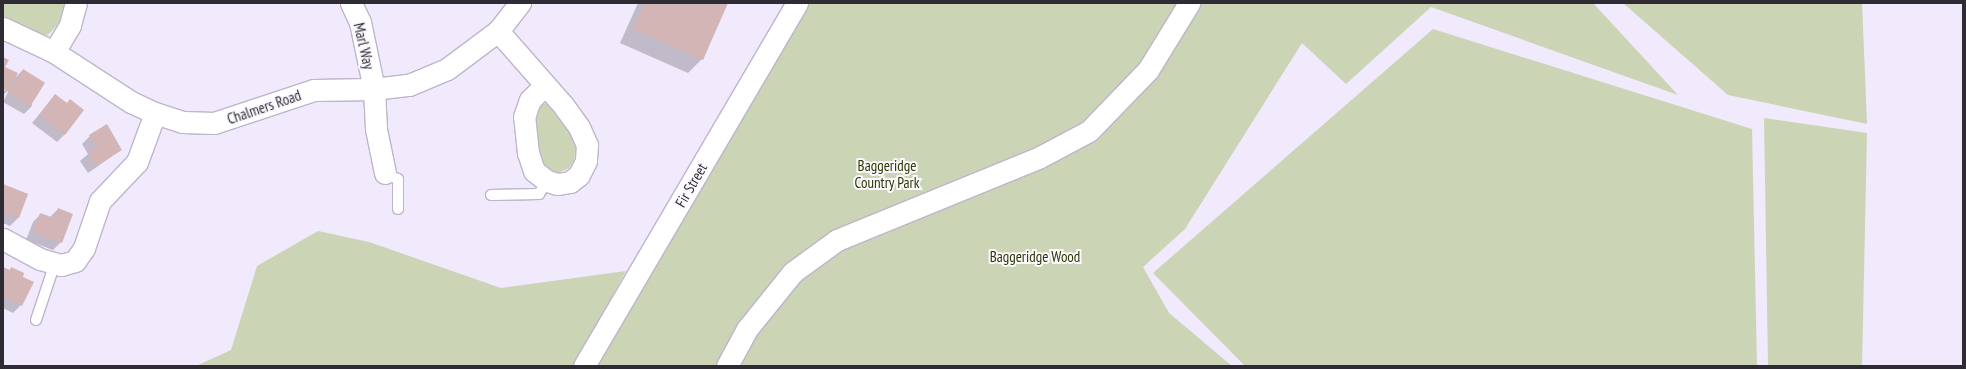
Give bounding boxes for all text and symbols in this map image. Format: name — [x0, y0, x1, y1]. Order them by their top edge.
street label: Marl Way — [350, 21, 378, 71]
street label: Chalmers Road — [225, 86, 303, 128]
park label: Baggeridge Country Park — [854, 156, 920, 191]
street label: Fir Street — [671, 160, 711, 210]
park label: Baggeridge Wood — [990, 248, 1080, 266]

